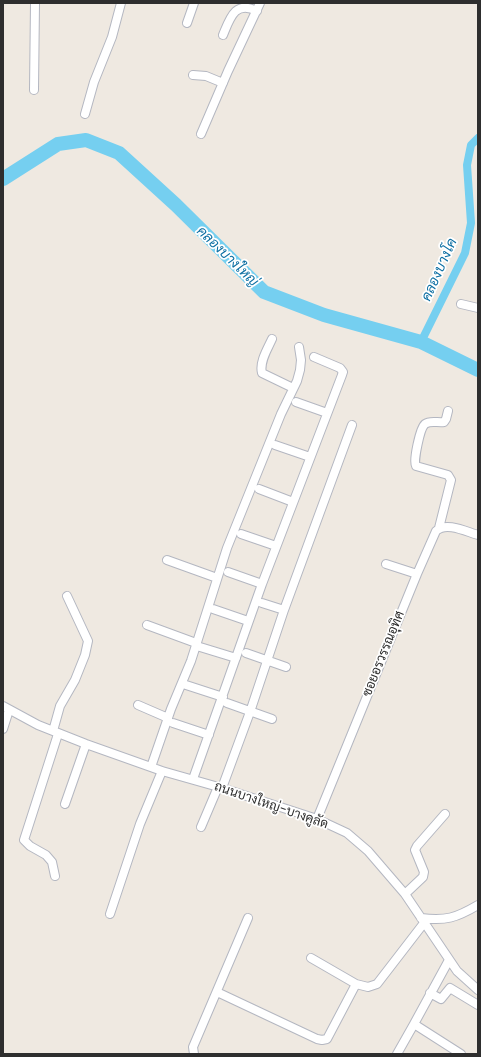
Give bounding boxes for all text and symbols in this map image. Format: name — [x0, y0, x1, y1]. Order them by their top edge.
water label: คลองบางใหญ่ — [193, 223, 261, 291]
water label: คลองบางโค — [419, 236, 461, 304]
street label: ซอยอรวรรณอุทิศ — [360, 609, 408, 699]
street label: ถนนบางใหญ่-บางคูลัด — [212, 779, 330, 833]

